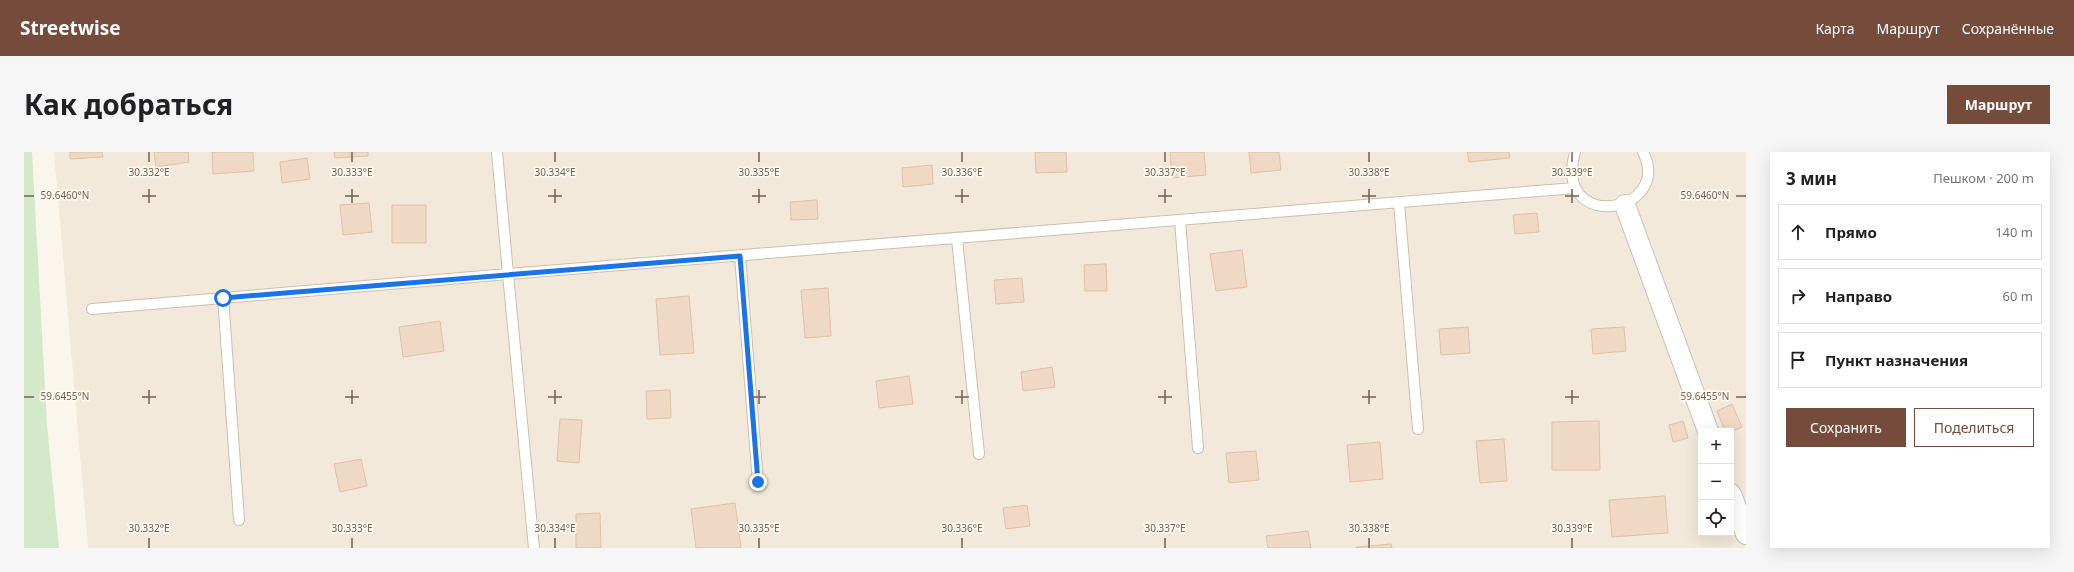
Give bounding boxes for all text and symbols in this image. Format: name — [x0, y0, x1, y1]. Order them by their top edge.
text: Streetwise — [20, 15, 121, 41]
text: Карта — [1815, 19, 1854, 38]
text: Маршрут — [1876, 19, 1940, 38]
text: Сохранённые — [1962, 19, 2054, 38]
text: Как добраться — [24, 85, 233, 123]
button: Маршрут — [1947, 85, 2050, 124]
text: 30.332°E — [128, 165, 170, 179]
text: 30.333°E — [331, 165, 373, 179]
text: 30.334°E — [534, 165, 576, 179]
text: 30.335°E — [738, 165, 780, 179]
text: 30.336°E — [941, 165, 983, 179]
text: 30.337°E — [1144, 165, 1186, 179]
text: 30.338°E — [1348, 165, 1390, 179]
text: 30.339°E — [1551, 165, 1593, 179]
text: 3 мин — [1786, 167, 1837, 190]
text: Пешком · 200 m — [1933, 169, 2034, 187]
text: 59.6460°N — [41, 188, 89, 202]
text: 59.6460°N — [1681, 188, 1729, 202]
icon: ahead — [1787, 221, 1809, 243]
text: Прямо — [1825, 222, 1877, 242]
text: 140 m — [1995, 223, 2033, 241]
icon: right — [1787, 285, 1809, 307]
text: Направо — [1825, 286, 1892, 306]
text: 60 m — [2003, 287, 2033, 305]
route start — [214, 289, 232, 307]
icon: arrive — [1787, 349, 1809, 371]
text: Пункт назначения — [1825, 350, 1968, 370]
text: 59.6455°N — [41, 389, 89, 403]
text: 59.6455°N — [1681, 389, 1729, 403]
button: Сохранить — [1786, 408, 1906, 447]
button: Поделиться — [1914, 408, 2034, 447]
map controls — [1698, 428, 1734, 536]
button: + — [1698, 428, 1734, 464]
button: − — [1698, 464, 1734, 500]
route end — [749, 473, 767, 491]
button: locate — [1698, 500, 1734, 536]
text: 30.332°E — [128, 521, 170, 535]
text: 30.333°E — [331, 521, 373, 535]
text: 30.334°E — [534, 521, 576, 535]
text: 30.335°E — [738, 521, 780, 535]
text: 30.336°E — [941, 521, 983, 535]
text: 30.337°E — [1144, 521, 1186, 535]
text: 30.338°E — [1348, 521, 1390, 535]
text: 30.339°E — [1551, 521, 1593, 535]

